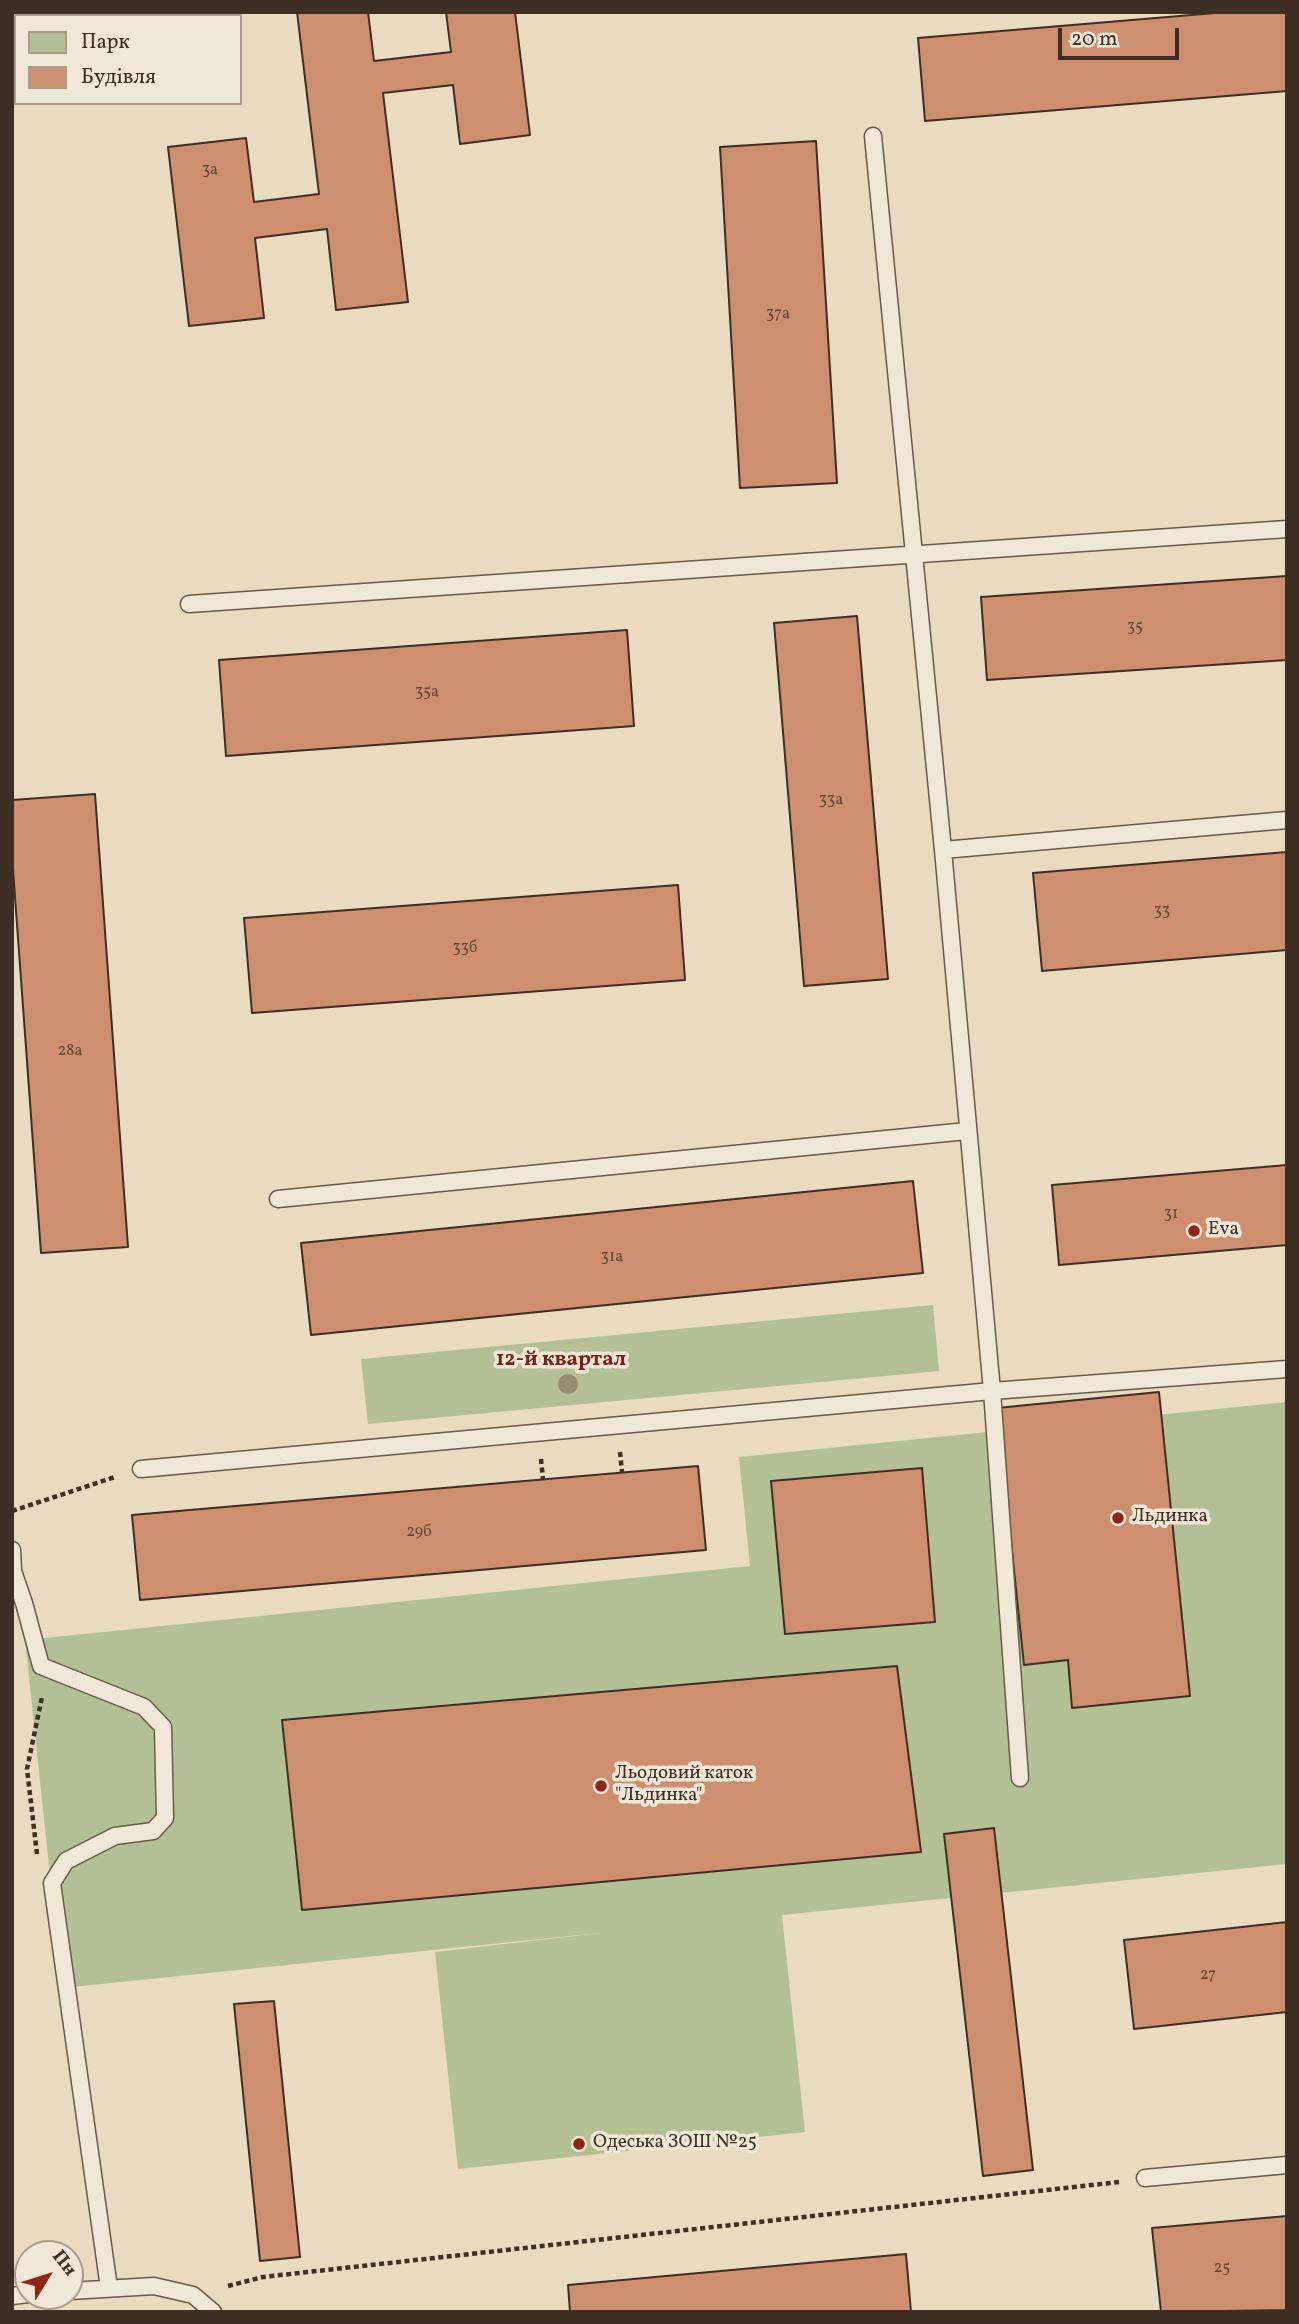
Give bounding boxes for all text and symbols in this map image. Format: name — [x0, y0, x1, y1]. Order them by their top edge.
legend — [14, 14, 242, 105]
scale bar — [1061, 14, 1182, 58]
text: 20 m — [1071, 25, 1117, 54]
text: Парк — [81, 28, 130, 57]
text: Будівля — [81, 63, 156, 92]
house number: 3а — [202, 161, 218, 181]
house number: 37а — [766, 305, 790, 325]
house number: 35 — [1127, 618, 1143, 638]
house number: 35а — [415, 683, 439, 703]
house number: 33а — [819, 791, 843, 811]
house number: 33 — [1154, 902, 1170, 922]
house number: 33б — [453, 939, 477, 959]
house number: 28а — [58, 1042, 82, 1062]
house number: 31 — [1164, 1205, 1178, 1225]
place label: Eva — [1208, 1220, 1239, 1242]
marker: Eva — [1186, 1223, 1202, 1239]
house number: 31а — [601, 1248, 623, 1268]
district label: 12-й квартал — [496, 1348, 626, 1374]
place label: Льдинка — [1132, 1507, 1208, 1529]
marker: Льдинка — [1110, 1510, 1126, 1526]
house number: 29б — [406, 1523, 432, 1543]
place label: Льодовий каток "Льдинка" — [615, 1764, 753, 1808]
marker: Льодовий каток "Льдинка" — [593, 1778, 609, 1794]
house number: 27 — [1200, 1966, 1216, 1986]
place label: Одеська ЗОШ №25 — [593, 2133, 757, 2155]
marker: Одеська ЗОШ №25 — [571, 2136, 587, 2152]
north arrow — [14, 2240, 84, 2310]
text: Пн — [45, 2245, 83, 2282]
house number: 25 — [1214, 2259, 1230, 2279]

